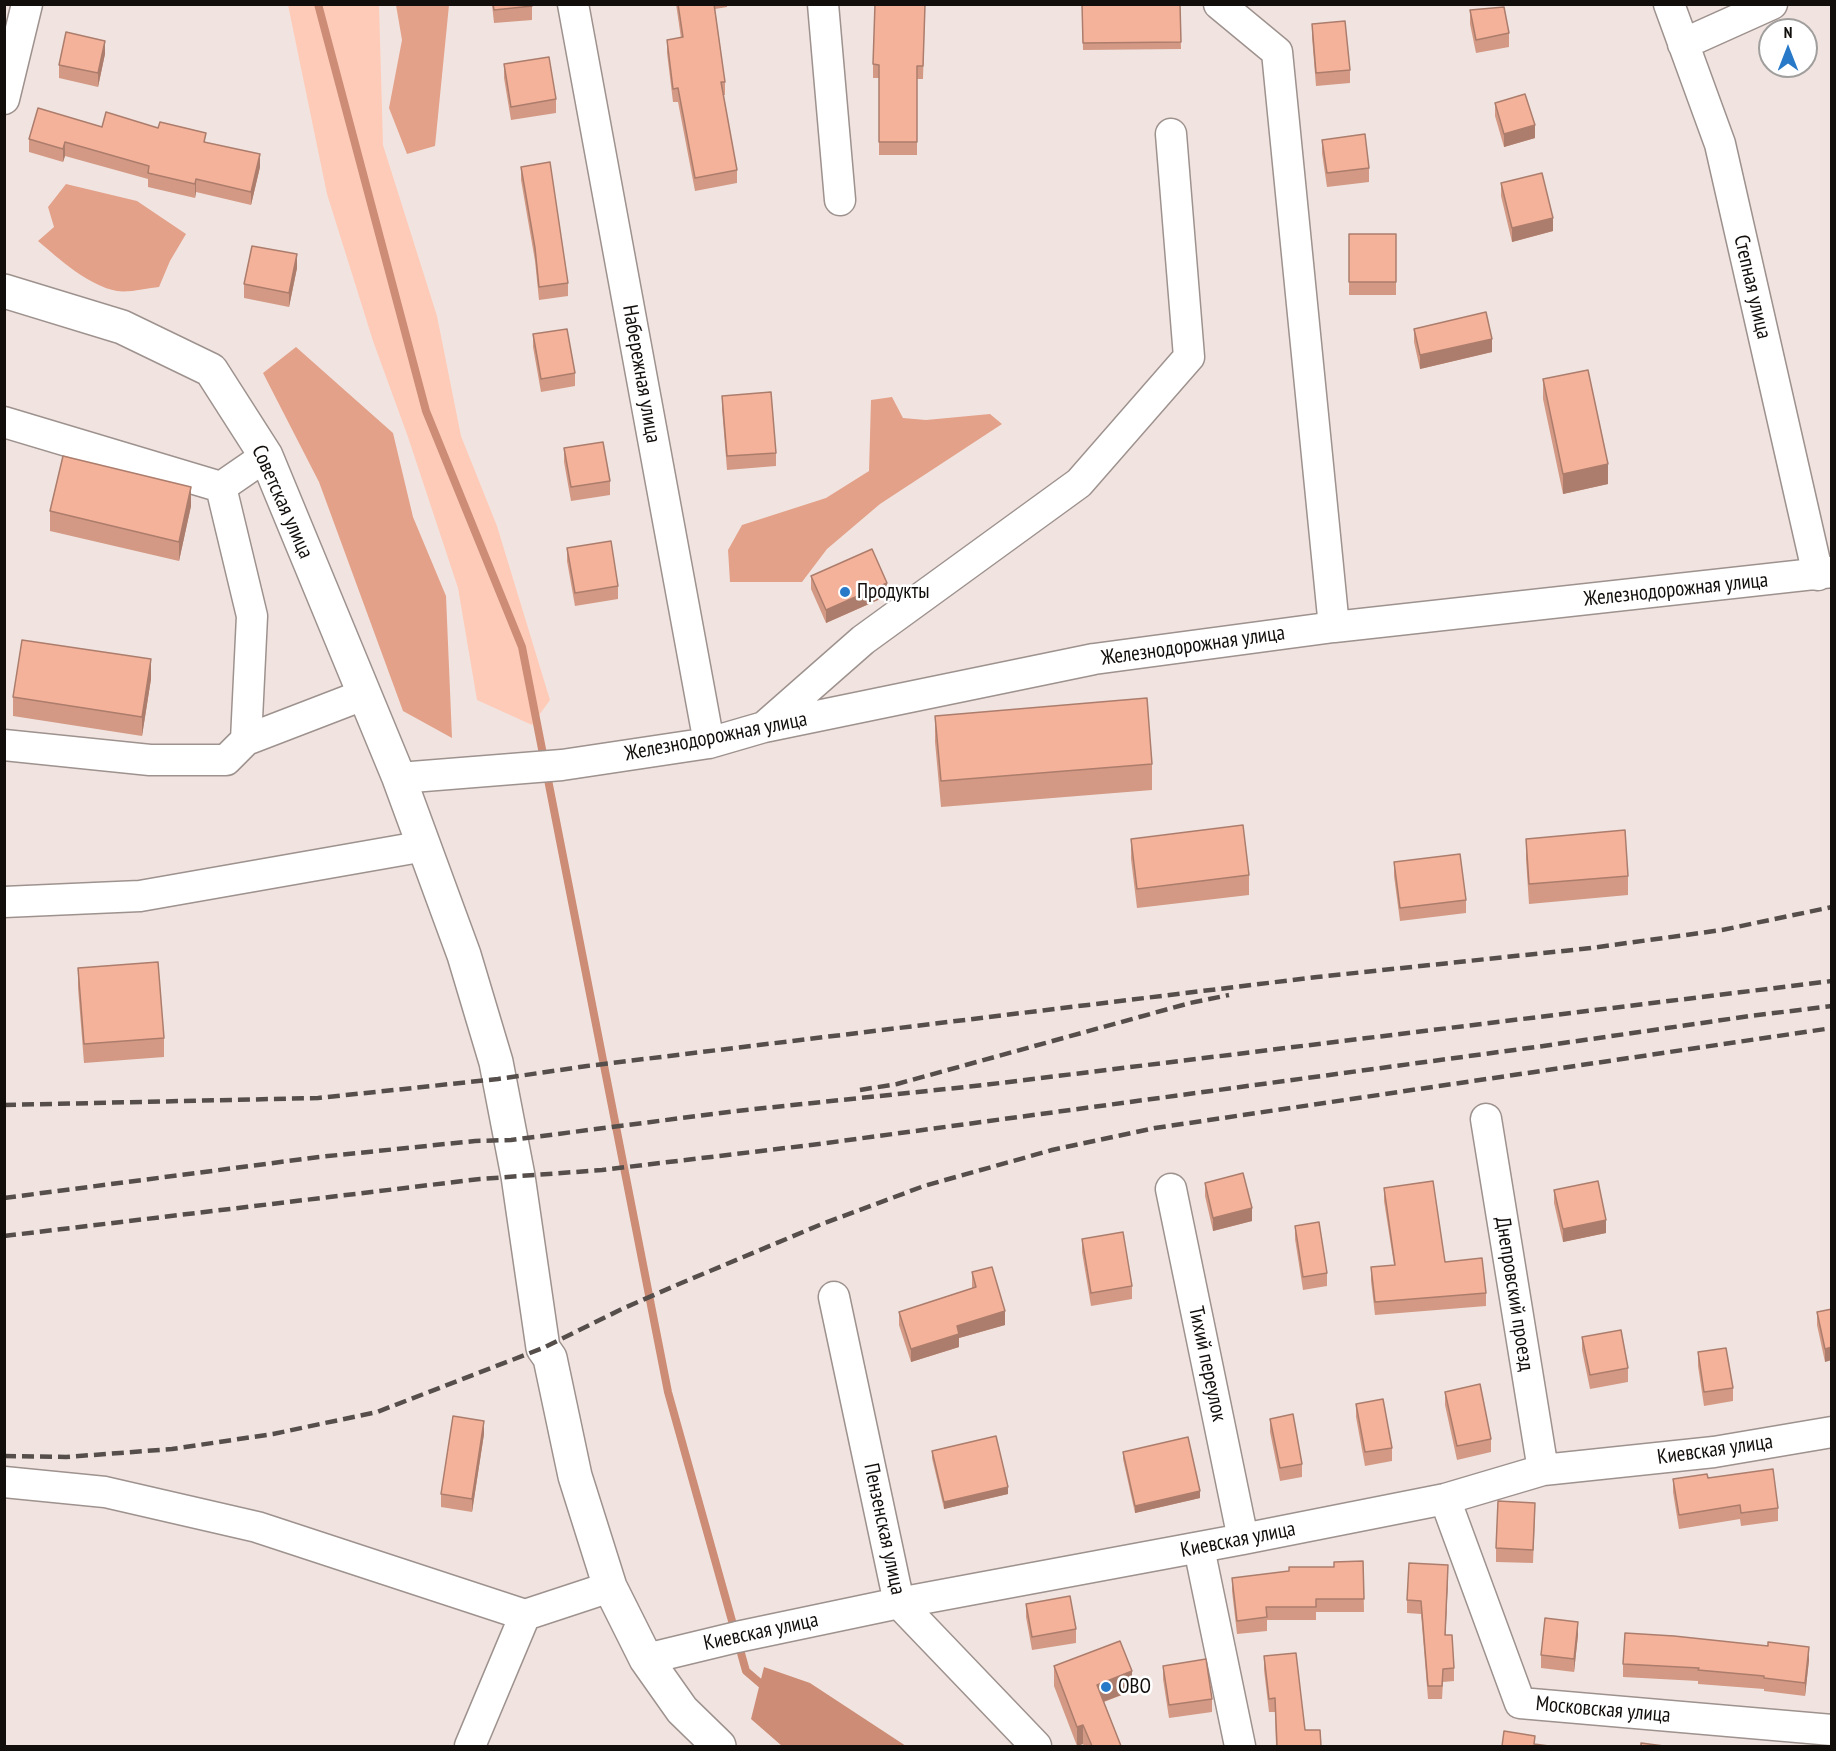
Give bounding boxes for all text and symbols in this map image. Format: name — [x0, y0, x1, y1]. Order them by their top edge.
north arrow — [1758, 18, 1818, 78]
text: N — [1784, 22, 1792, 42]
street label: Степная улица — [1728, 233, 1776, 341]
street label: Набережная улица — [616, 303, 666, 445]
street label: Советская улица — [246, 441, 318, 563]
street label: Железнодорожная улица — [1583, 568, 1769, 612]
place label: Продукты — [857, 579, 930, 605]
marker: Продукты — [838, 585, 852, 599]
street label: Железнодорожная улица — [1100, 621, 1286, 671]
street label: Железнодорожная улица — [623, 707, 809, 767]
street label: Днепровский проезд — [1489, 1215, 1539, 1373]
street label: Тихий переулок — [1183, 1304, 1231, 1424]
street label: Киевская улица — [1656, 1429, 1774, 1471]
street label: Пензенская улица — [858, 1461, 910, 1597]
street label: Киевская улица — [1178, 1517, 1298, 1563]
street label: Киевская улица — [701, 1608, 821, 1656]
place label: ОВО — [1118, 1674, 1151, 1700]
marker: ОВО — [1099, 1680, 1113, 1694]
street label: Московская улица — [1535, 1692, 1671, 1728]

